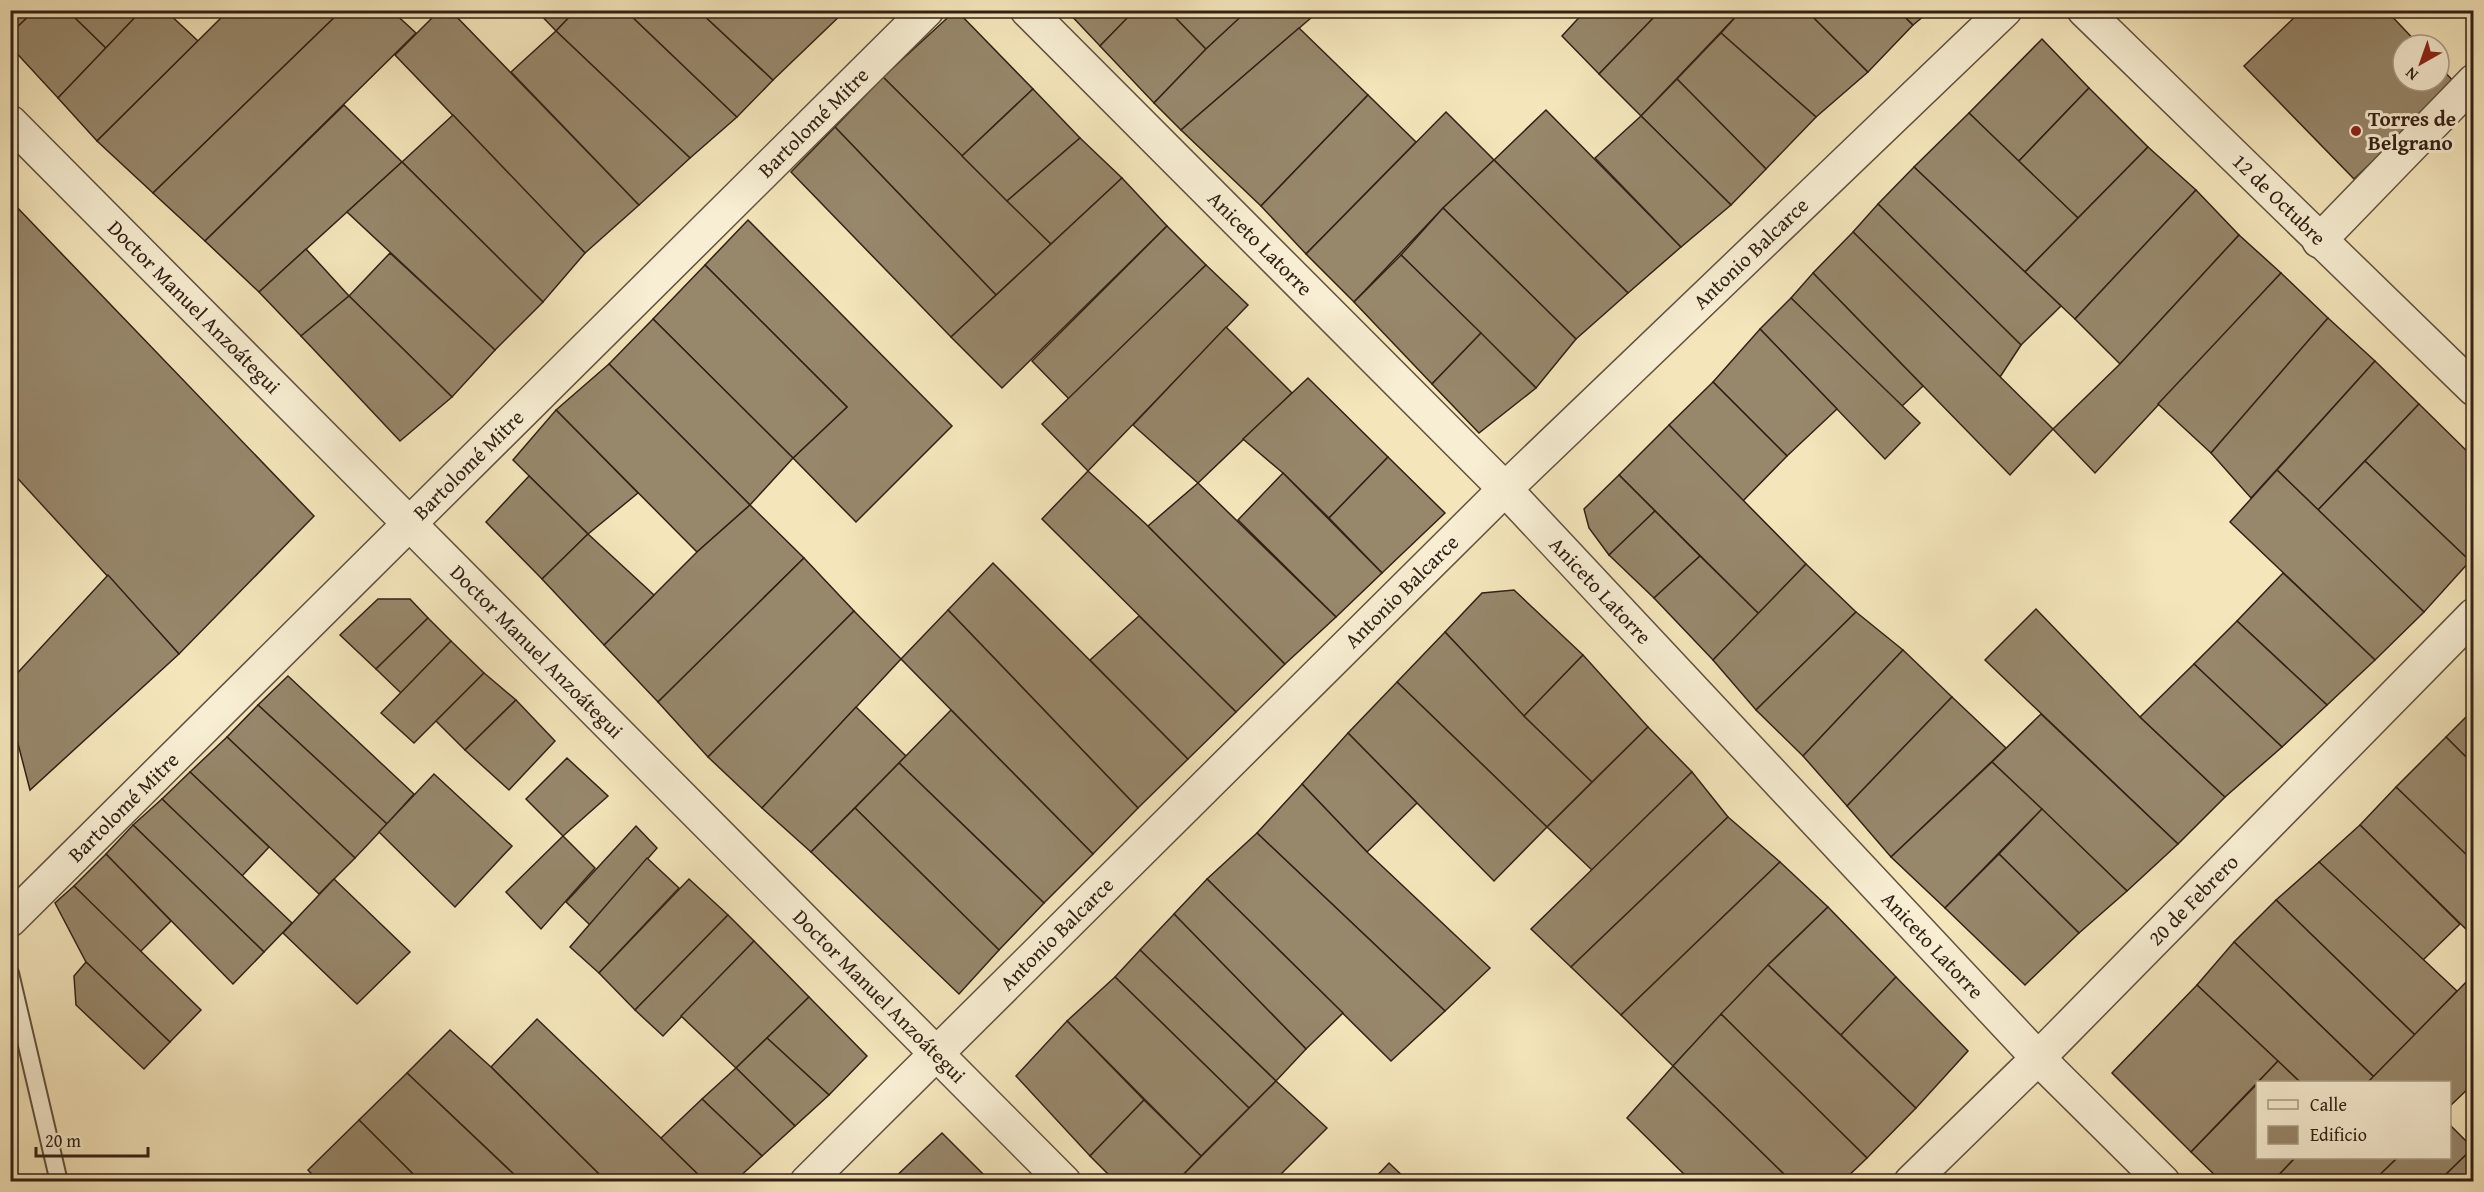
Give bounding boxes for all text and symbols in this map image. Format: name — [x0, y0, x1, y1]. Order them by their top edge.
north arrow — [2391, 33, 2451, 93]
street label: Bartolomé Mitre — [751, 60, 876, 185]
text: N — [2399, 62, 2423, 87]
place label: Torres de Belgrano — [2368, 103, 2456, 158]
marker: Torres de Belgrano — [2349, 124, 2363, 138]
street label: 12 de Octubre — [2225, 146, 2334, 252]
street label: Aniceto Latorre — [1201, 184, 1320, 303]
street label: Antonio Balcarce — [1685, 190, 1816, 316]
street label: Doctor Manuel Anzoátegui — [101, 213, 288, 401]
street label: Bartolomé Mitre — [406, 402, 531, 527]
street label: Antonio Balcarce — [1337, 527, 1466, 655]
street label: Aniceto Latorre — [1542, 530, 1659, 651]
street label: Doctor Manuel Anzoátegui — [443, 557, 631, 745]
street label: Bartolomé Mitre — [61, 745, 186, 869]
street label: 20 de Febrero — [2141, 847, 2245, 953]
street label: Antonio Balcarce — [992, 870, 1121, 998]
street label: Aniceto Latorre — [1875, 884, 1991, 1006]
street label: Doctor Manuel Anzoátegui — [786, 902, 973, 1090]
legend — [2256, 1081, 2451, 1159]
text: Calle — [2310, 1091, 2347, 1118]
scale bar — [36, 1120, 148, 1158]
text: Edificio — [2310, 1121, 2367, 1148]
text: 20 m — [45, 1127, 81, 1154]

